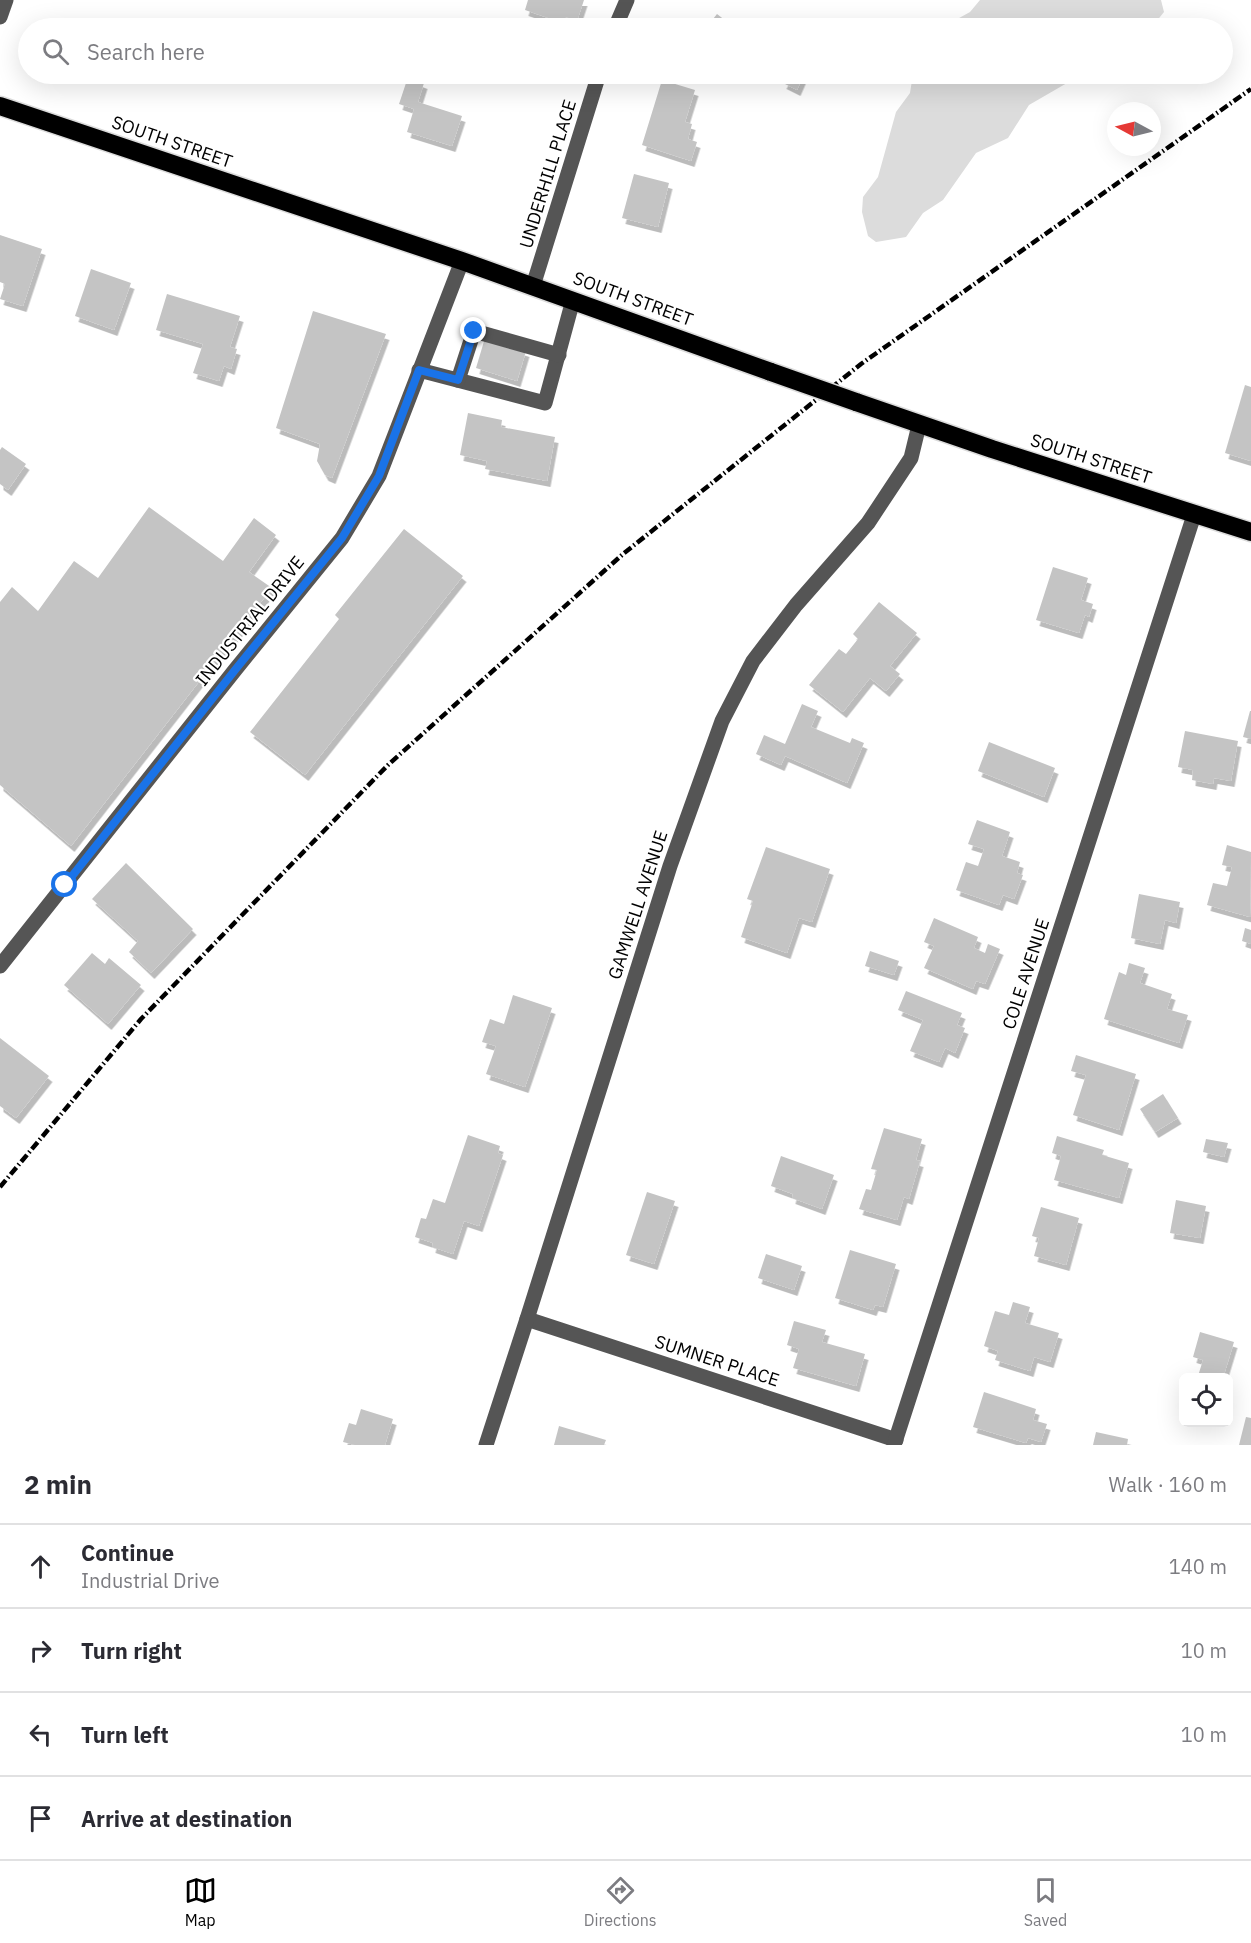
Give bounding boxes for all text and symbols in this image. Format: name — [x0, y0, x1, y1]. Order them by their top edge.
search box — [18, 18, 1233, 84]
icon: search — [39, 35, 72, 68]
text: Search here — [87, 37, 205, 66]
street label: UNDERHILL PLACE — [514, 97, 581, 251]
north arrow — [1107, 102, 1161, 156]
street label: SOUTH STREET — [109, 110, 235, 173]
street label: SOUTH STREET — [570, 266, 696, 331]
route end — [460, 317, 486, 343]
street label: SOUTH STREET — [1028, 428, 1155, 489]
street label: INDUSTRIAL DRIVE — [190, 551, 309, 690]
street label: GAMWELL AVENUE — [603, 828, 672, 982]
route start — [51, 871, 77, 897]
street label: COLE AVENUE — [997, 916, 1054, 1032]
street label: SUMNER PLACE — [652, 1330, 782, 1391]
map controls — [1179, 1373, 1233, 1427]
button: locate — [1179, 1373, 1233, 1427]
text: 2 min — [24, 1467, 92, 1501]
text: Walk · 160 m — [1109, 1471, 1227, 1498]
text: Continue — [81, 1538, 174, 1567]
icon: ahead — [24, 1550, 57, 1583]
text: 140 m — [1169, 1553, 1227, 1580]
text: Industrial Drive — [81, 1567, 220, 1594]
icon: right — [24, 1634, 57, 1667]
text: Turn right — [81, 1636, 182, 1665]
text: 10 m — [1181, 1637, 1227, 1664]
icon: left — [24, 1718, 57, 1751]
text: Turn left — [81, 1720, 169, 1749]
text: 10 m — [1181, 1721, 1227, 1748]
icon: arrive — [24, 1802, 57, 1835]
text: Arrive at destination — [81, 1804, 292, 1833]
tab: Map — [184, 1874, 217, 1930]
tab: Directions — [584, 1874, 657, 1930]
tab: Saved — [1024, 1874, 1067, 1930]

